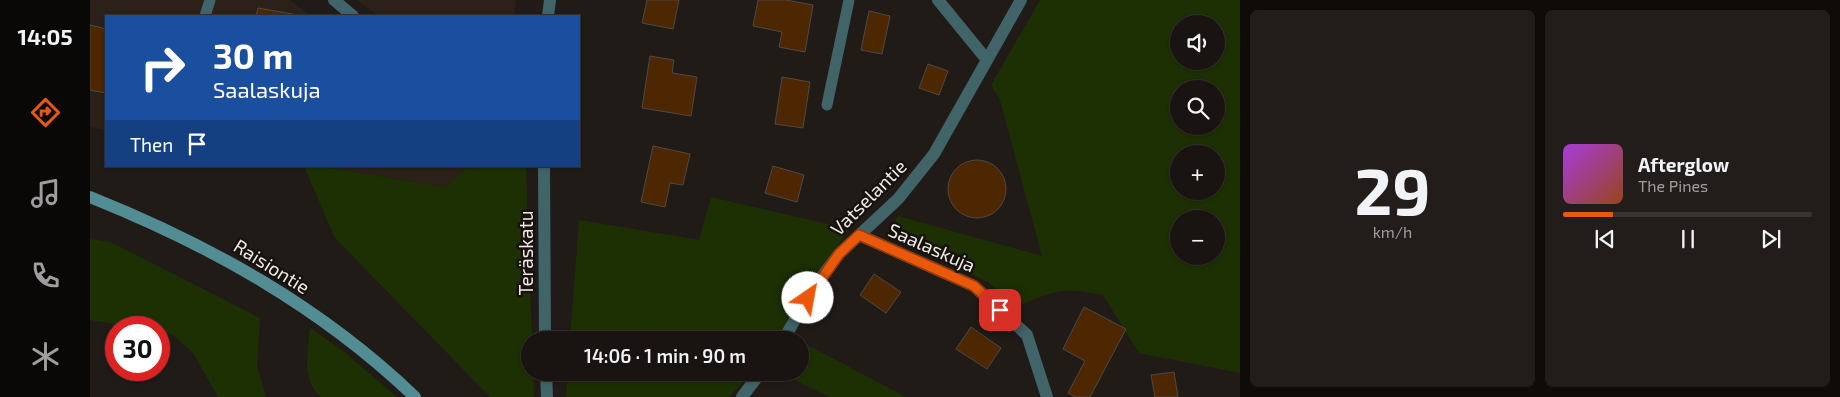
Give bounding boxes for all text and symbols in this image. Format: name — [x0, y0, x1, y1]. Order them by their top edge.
map controls — [1170, 15, 1225, 265]
button: sound — [1170, 15, 1225, 70]
text: 14:05 — [17, 23, 73, 49]
text: 30 m — [213, 34, 293, 76]
icon: right — [130, 35, 195, 100]
text: Saalaskuja — [213, 76, 321, 102]
button: search — [1170, 80, 1225, 135]
icon: directions — [28, 95, 63, 130]
icon: arrive — [183, 130, 211, 158]
text: Then — [130, 133, 173, 156]
button: + — [1170, 145, 1225, 200]
text: 29 — [1354, 150, 1431, 228]
text: Afterglow — [1638, 153, 1729, 176]
street label: Vatselantie — [825, 154, 911, 240]
icon: music — [28, 176, 63, 211]
text: The Pines — [1638, 176, 1708, 195]
button: − — [1170, 210, 1225, 265]
street label: Teräskatu — [514, 211, 537, 296]
street label: Saalaskuja — [885, 218, 979, 276]
text: km/h — [1373, 222, 1412, 241]
icon: previous — [1591, 225, 1619, 253]
icon: pause — [1674, 225, 1702, 253]
icon: next — [1757, 225, 1785, 253]
street label: Raisiontie — [230, 234, 314, 298]
icon: phone — [28, 258, 63, 293]
position arrow — [781, 271, 833, 323]
pin — [979, 289, 1021, 331]
icon: arrive — [986, 296, 1014, 324]
speed limit sign: 30 — [105, 316, 170, 381]
icon: climate — [28, 339, 63, 374]
text: 14:06 · 1 min · 90 m — [584, 344, 746, 367]

